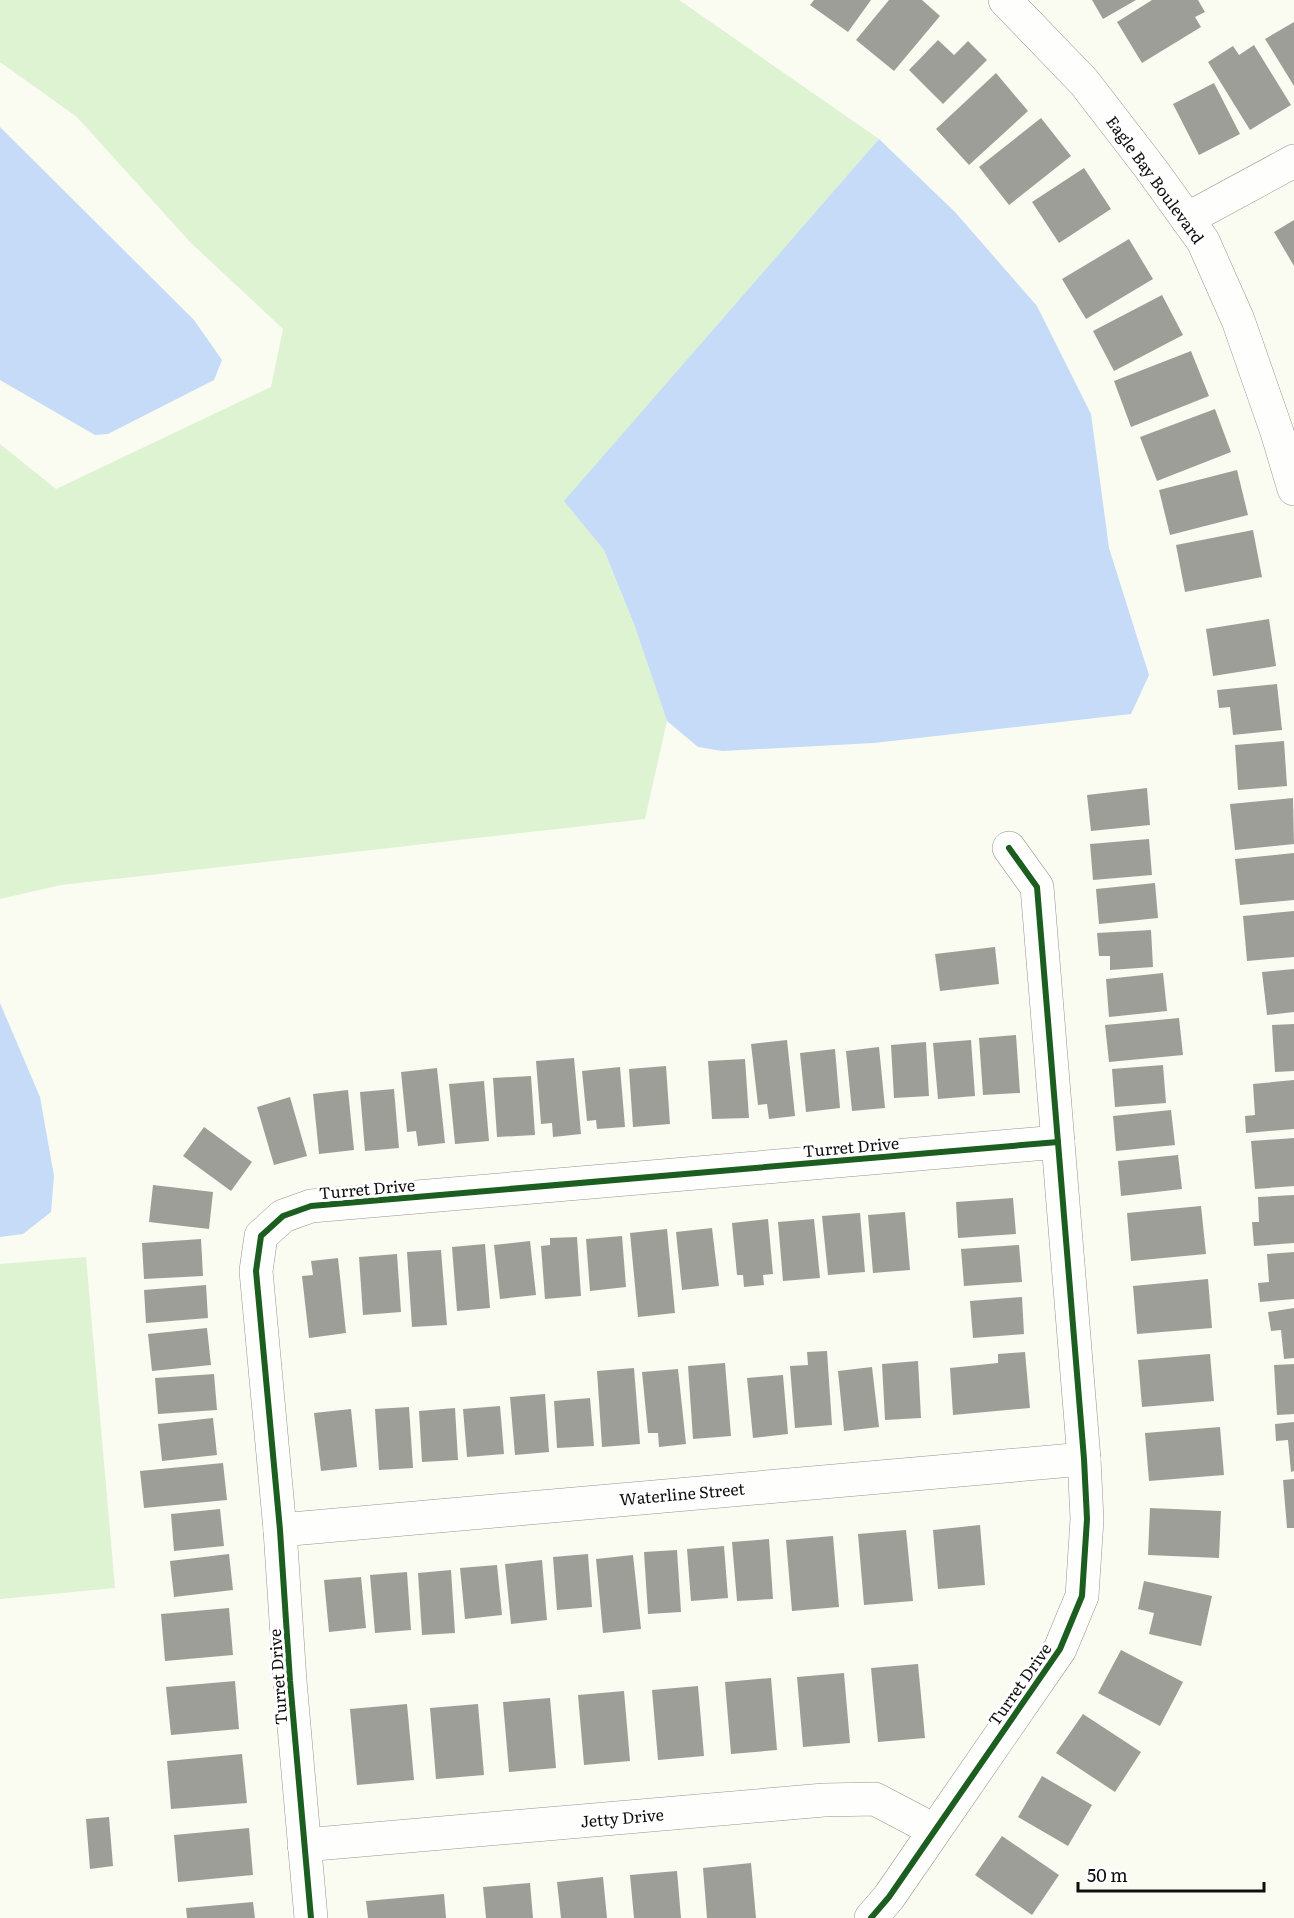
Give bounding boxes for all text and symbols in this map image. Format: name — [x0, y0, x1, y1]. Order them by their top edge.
street label: Eagle Bay Boulevard — [1101, 110, 1211, 248]
street label: Turret Drive — [802, 1130, 900, 1162]
street label: Turret Drive — [318, 1172, 416, 1204]
street label: Waterline Street — [618, 1476, 746, 1510]
street label: Turret Drive — [262, 1628, 292, 1726]
street label: Turret Drive — [982, 1638, 1056, 1730]
street label: Jetty Drive — [579, 1801, 665, 1833]
scale bar — [1078, 1855, 1264, 1893]
text: 50 m — [1087, 1861, 1128, 1888]

